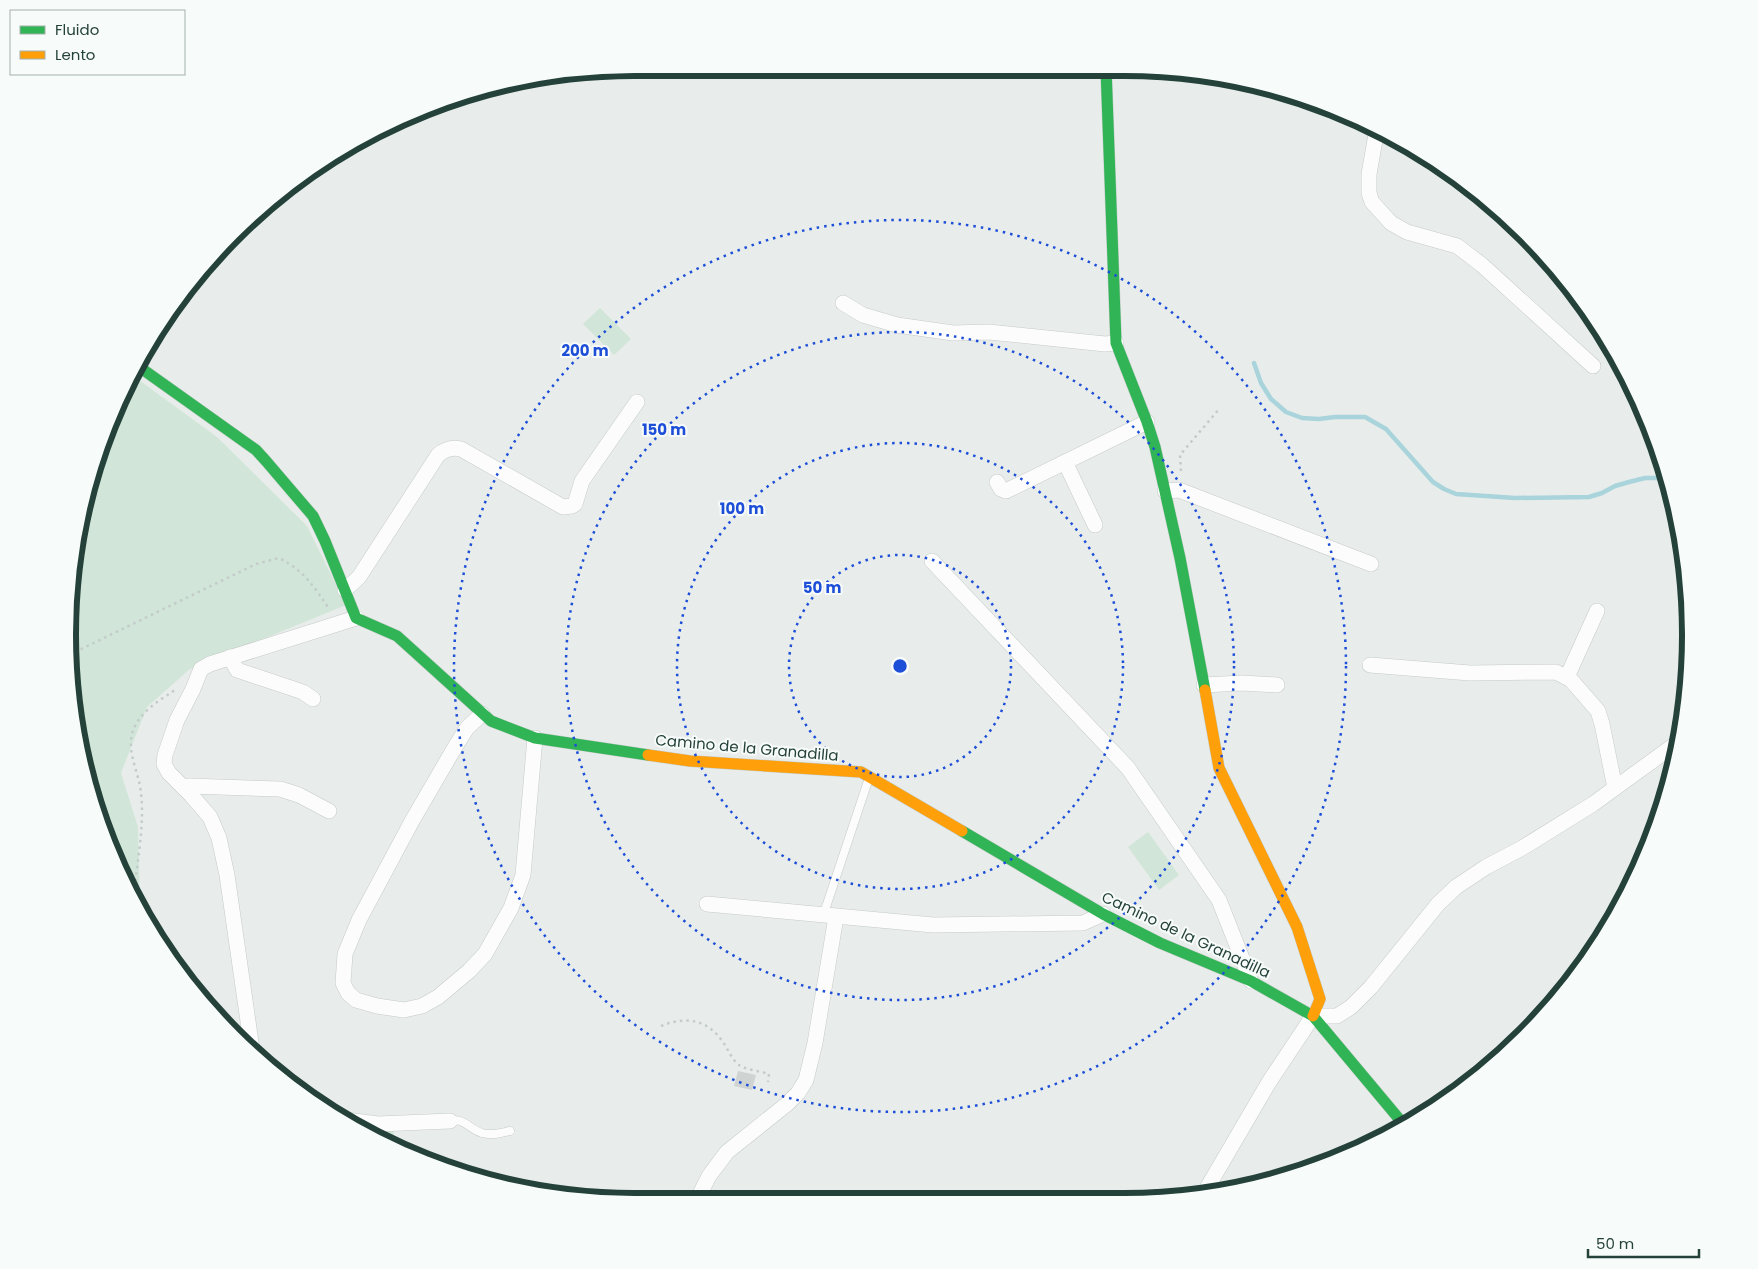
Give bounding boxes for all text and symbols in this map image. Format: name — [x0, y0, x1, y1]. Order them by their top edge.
legend — [10, 10, 185, 75]
text: Fluido — [55, 19, 99, 40]
text: Lento — [55, 44, 95, 65]
text: 200 m — [561, 340, 609, 361]
text: 150 m — [642, 419, 686, 440]
text: 100 m — [720, 498, 764, 519]
text: 50 m — [803, 577, 841, 598]
centre of rings — [891, 657, 909, 675]
street label: Camino de la Granadilla — [655, 729, 840, 766]
street label: Camino de la Granadilla — [1098, 886, 1274, 983]
scale bar — [1588, 1226, 1699, 1258]
text: 50 m — [1596, 1233, 1634, 1254]

